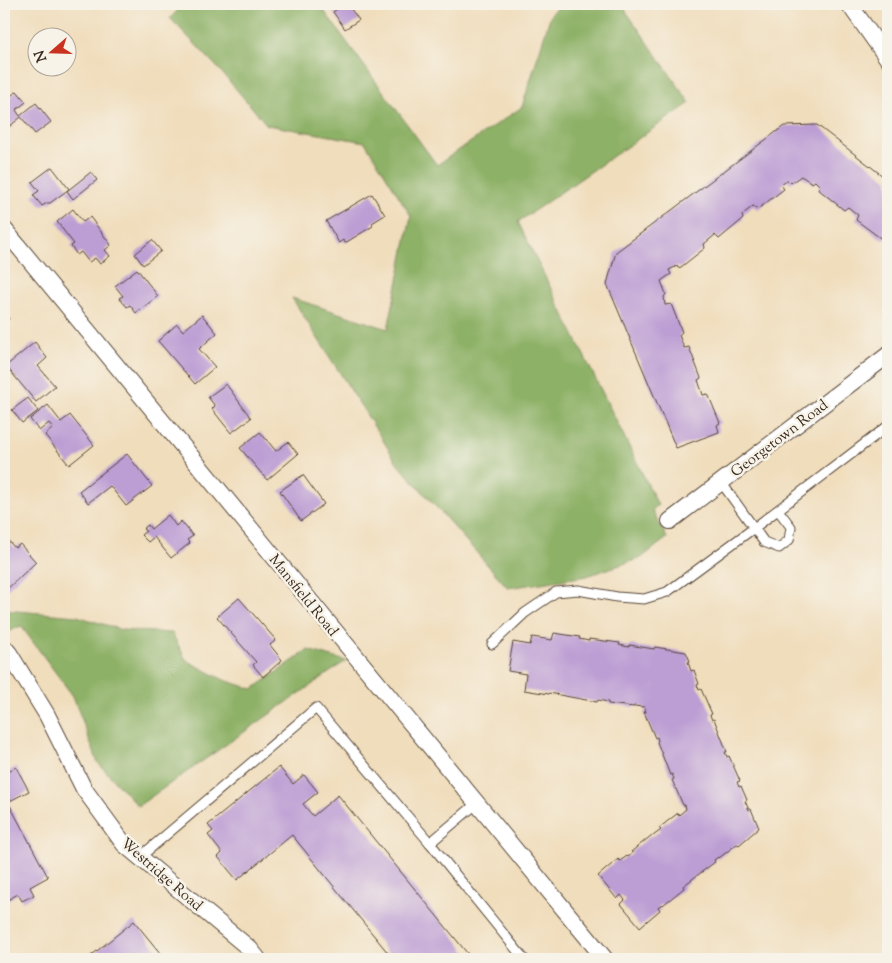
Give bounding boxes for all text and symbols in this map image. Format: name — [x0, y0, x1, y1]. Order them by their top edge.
north arrow — [28, 28, 78, 78]
text: N — [30, 47, 53, 64]
street label: Georgetown Road — [727, 395, 833, 483]
street label: Mansfield Road — [263, 551, 343, 642]
street label: Westridge Road — [115, 834, 207, 917]

